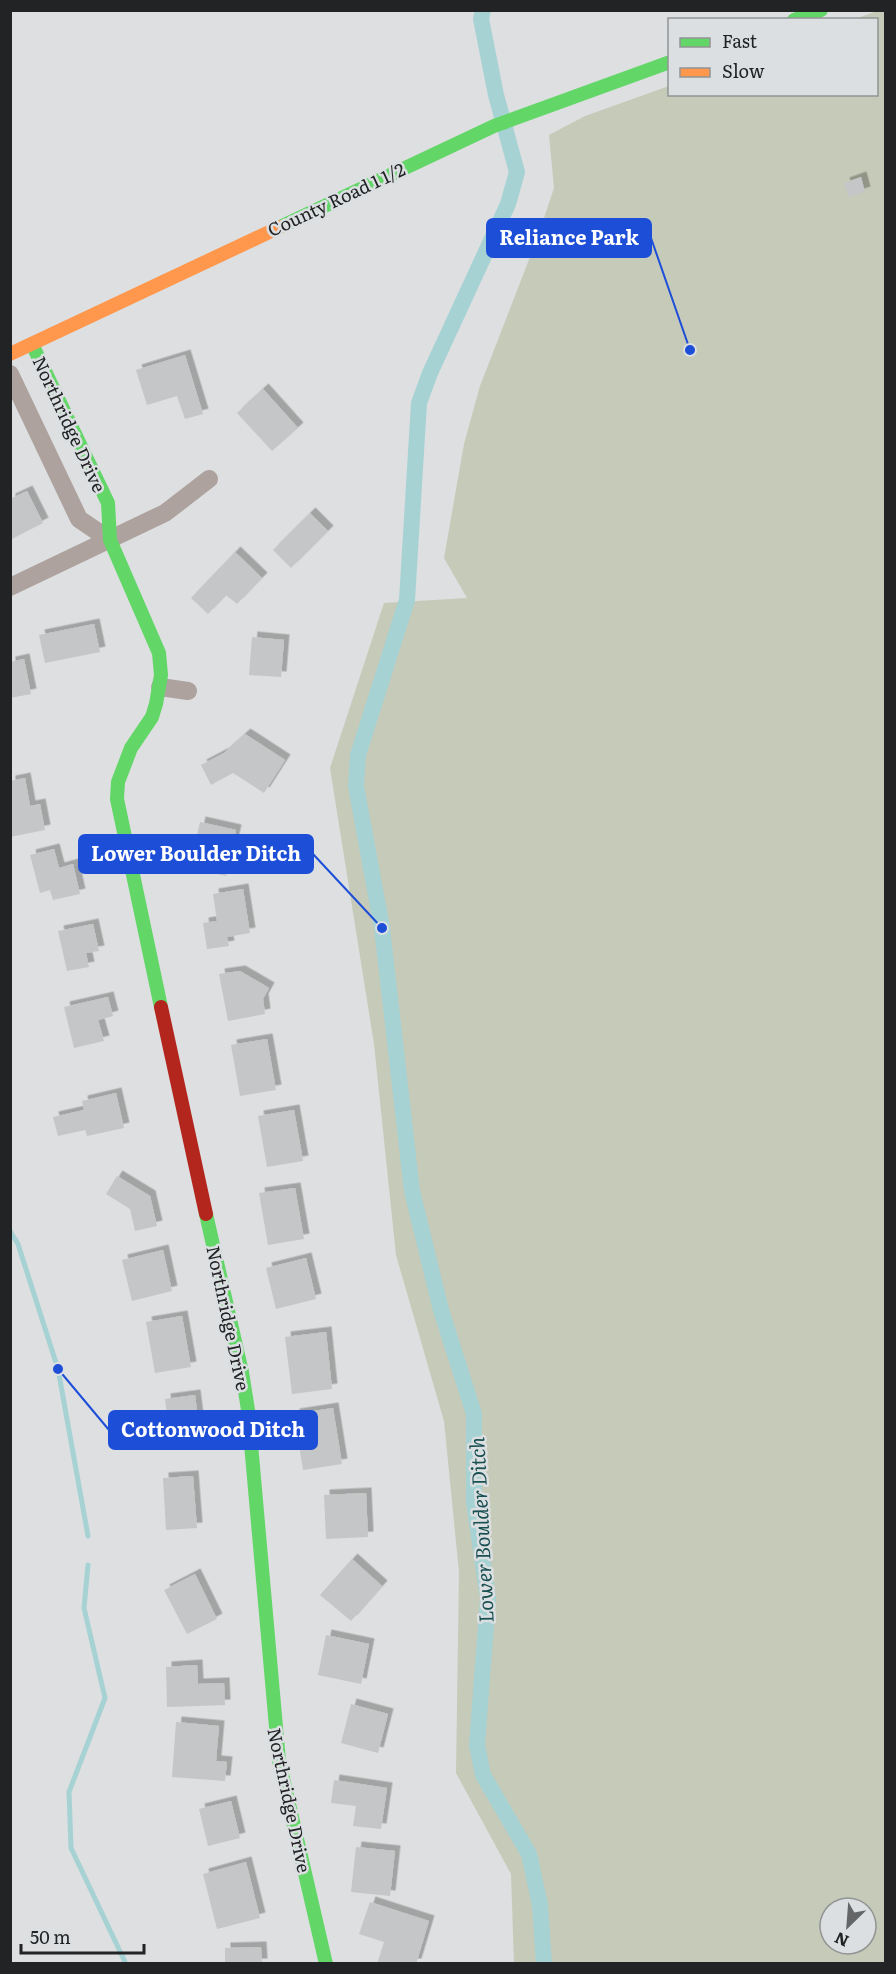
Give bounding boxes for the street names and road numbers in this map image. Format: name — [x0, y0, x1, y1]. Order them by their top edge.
street label: County Road 1 1/2 — [263, 155, 409, 243]
street label: Northridge Drive — [27, 351, 113, 497]
street label: Northridge Drive — [200, 1243, 258, 1393]
street label: Northridge Drive — [261, 1725, 319, 1875]

